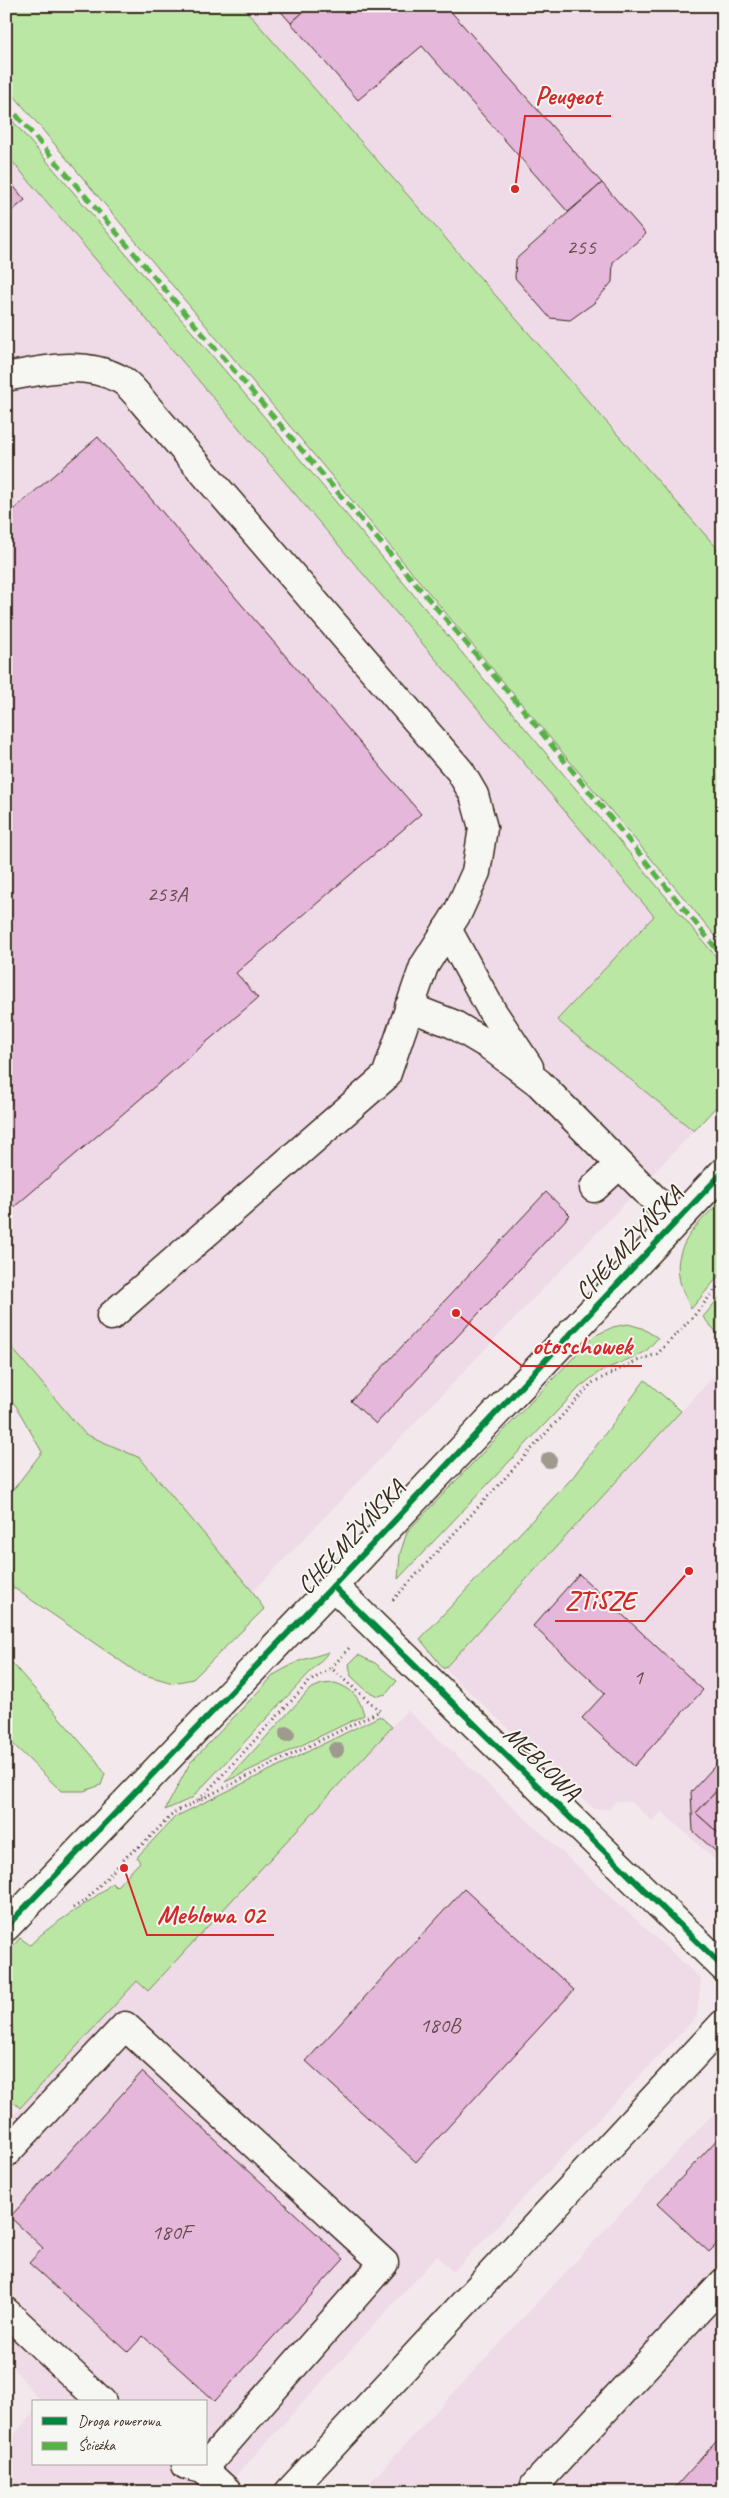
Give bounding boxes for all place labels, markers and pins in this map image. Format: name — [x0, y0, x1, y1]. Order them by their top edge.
callout: Peugeot — [525, 75, 611, 116]
callout: otoschowek — [522, 1325, 642, 1366]
callout: ZTiSZE — [555, 1580, 645, 1621]
callout: Meblowa 02 — [147, 1894, 274, 1935]

